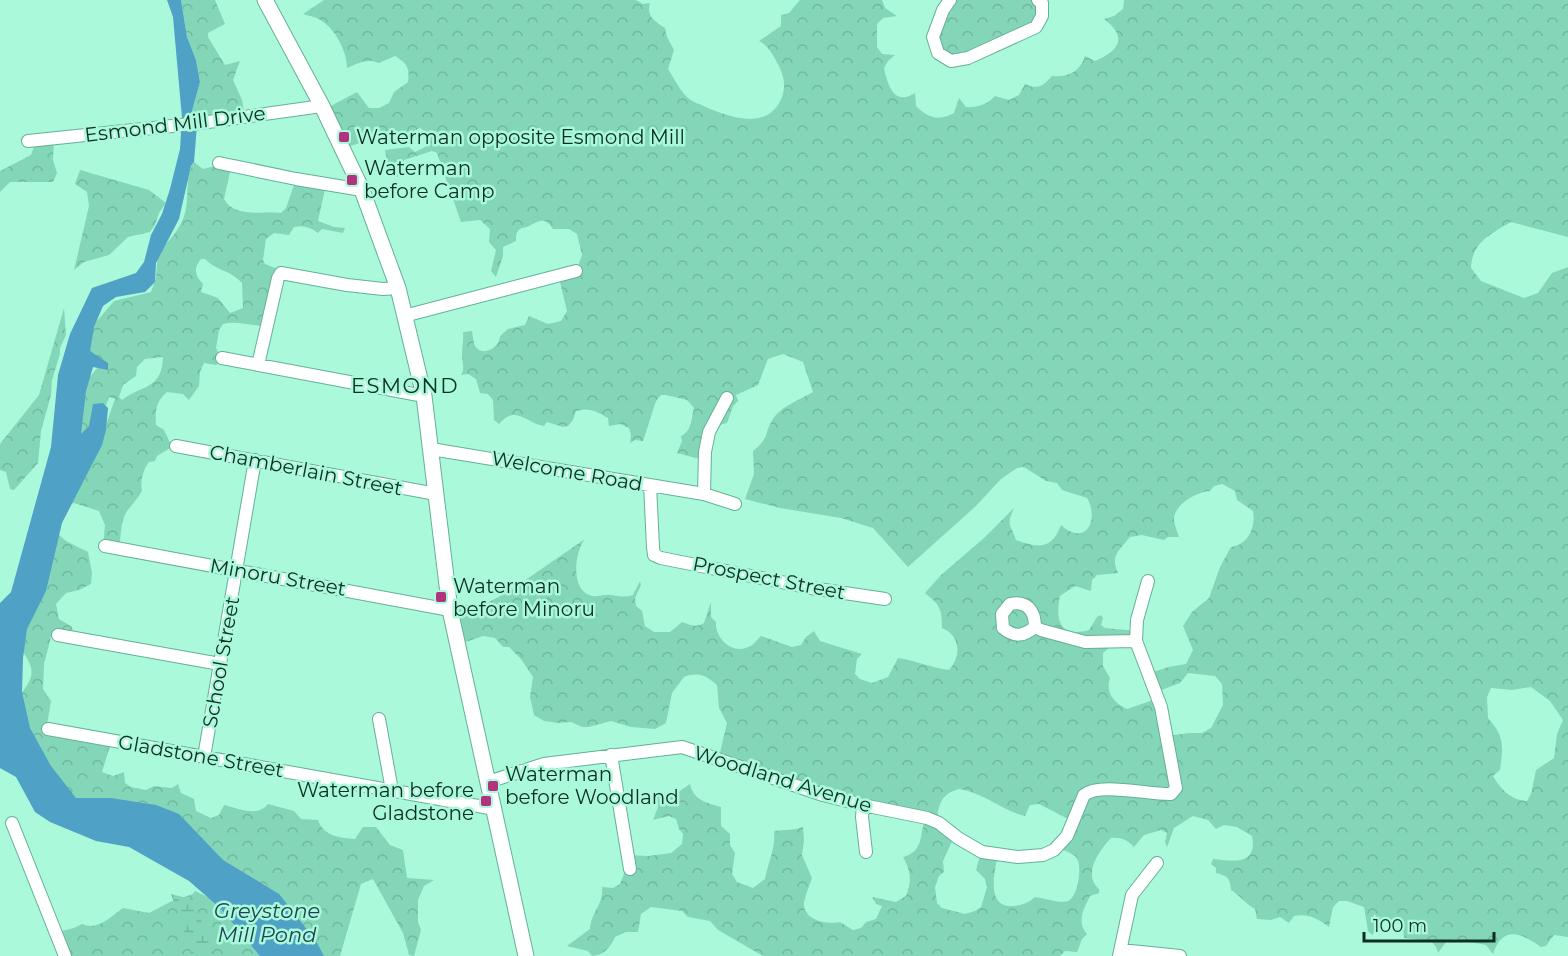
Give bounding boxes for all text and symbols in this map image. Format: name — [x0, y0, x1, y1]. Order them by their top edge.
street label: Esmond Mill Drive — [83, 101, 267, 147]
place label: Waterman opposite Esmond Mill — [356, 125, 685, 149]
marker: Waterman opposite Esmond Mill — [337, 130, 351, 144]
place label: Waterman before Camp — [364, 156, 494, 203]
marker: Waterman before Camp — [345, 173, 359, 187]
district label: ESMOND — [351, 373, 459, 398]
street label: Chamberlain Street — [208, 440, 404, 500]
street label: Welcome Road — [490, 446, 644, 496]
street label: Prospect Street — [691, 551, 847, 605]
street label: Minoru Street — [208, 553, 348, 601]
place label: Waterman before Minoru — [453, 574, 595, 621]
marker: Waterman before Minoru — [434, 590, 448, 604]
street label: School Street — [198, 594, 244, 730]
street label: Gladstone Street — [116, 730, 286, 782]
street label: Woodland Avenue — [691, 741, 875, 817]
place label: Waterman before Woodland — [505, 762, 679, 809]
place label: Waterman before Gladstone — [297, 778, 474, 825]
marker: Waterman before Woodland — [486, 779, 500, 793]
marker: Waterman before Gladstone — [479, 794, 493, 808]
water label: Greystone Mill Pond — [214, 898, 320, 947]
scale bar — [1364, 905, 1494, 943]
text: 100 m — [1373, 915, 1427, 937]

